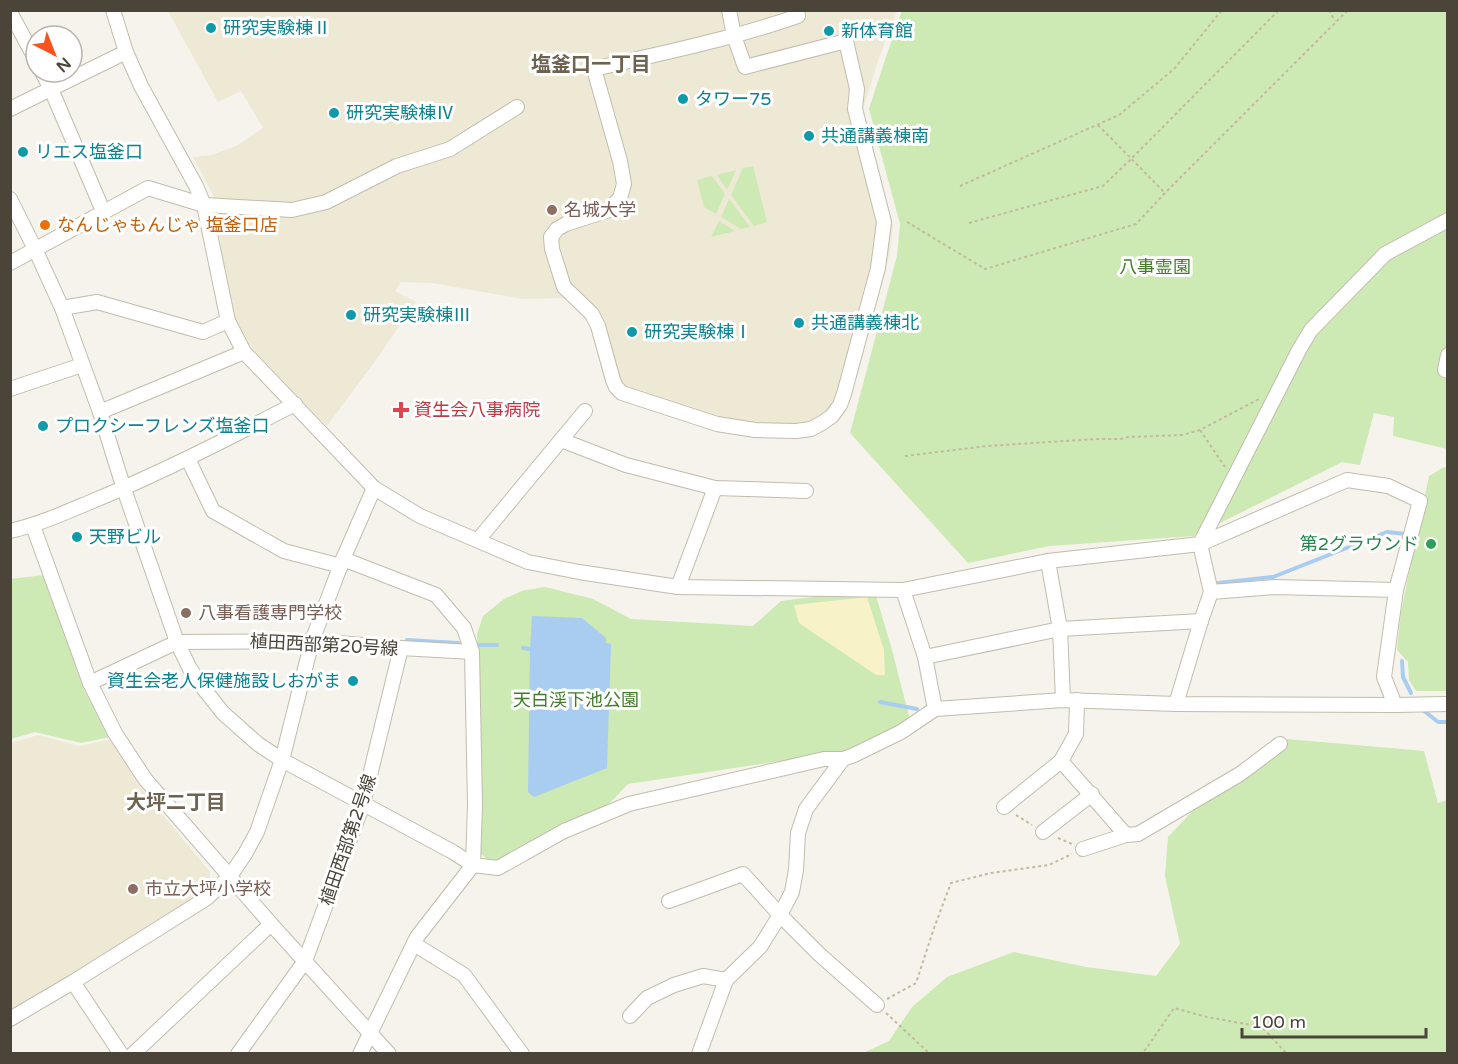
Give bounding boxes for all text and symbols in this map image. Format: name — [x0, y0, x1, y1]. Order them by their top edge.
place label: 研究実験棟Ⅱ — [223, 17, 331, 39]
place label: 新体育館 — [841, 20, 913, 42]
marker: 研究実験棟Ⅱ — [204, 21, 218, 35]
north arrow — [24, 24, 84, 84]
marker: 新体育館 — [822, 24, 836, 38]
text: N — [52, 53, 75, 76]
district label: 塩釜口一丁目 — [531, 53, 651, 77]
place label: タワー75 — [695, 88, 772, 110]
marker: タワー75 — [676, 92, 690, 106]
place label: 研究実験棟Ⅳ — [346, 102, 454, 124]
marker: 研究実験棟Ⅳ — [327, 106, 341, 120]
place label: 共通講義棟南 — [821, 125, 929, 147]
marker: 共通講義棟南 — [802, 129, 816, 143]
place label: リエス塩釜口 — [35, 141, 143, 163]
marker: リエス塩釜口 — [16, 145, 30, 159]
place label: 名城大学 — [564, 199, 636, 221]
marker: 名城大学 — [545, 203, 559, 217]
place label: なんじゃもんじゃ 塩釜口店 — [57, 214, 278, 236]
marker: なんじゃもんじゃ 塩釜口店 — [38, 218, 52, 232]
park label: 八事霊園 — [1119, 256, 1191, 278]
place label: 研究実験棟Ⅲ — [363, 304, 471, 326]
marker: 研究実験棟Ⅲ — [344, 308, 358, 322]
place label: 共通講義棟北 — [811, 312, 919, 334]
marker: 共通講義棟北 — [792, 316, 806, 330]
place label: 研究実験棟Ⅰ — [644, 321, 752, 343]
marker: 研究実験棟Ⅰ — [625, 325, 639, 339]
place label: 資生会八事病院 — [414, 399, 540, 421]
marker: 資生会八事病院 — [392, 401, 410, 419]
place label: プロクシーフレンズ塩釜口 — [55, 415, 270, 437]
marker: プロクシーフレンズ塩釜口 — [36, 419, 50, 433]
place label: 天野ビル — [89, 526, 161, 548]
marker: 天野ビル — [70, 530, 84, 544]
place label: 第2グラウンド — [1300, 533, 1419, 555]
marker: 第2グラウンド — [1424, 537, 1438, 551]
place label: 八事看護専門学校 — [198, 602, 342, 624]
marker: 八事看護専門学校 — [179, 606, 193, 620]
street label: 植田西部第20号線 — [249, 630, 399, 660]
place label: 資生会老人保健施設しおがま — [107, 670, 341, 692]
marker: 資生会老人保健施設しおがま — [346, 674, 360, 688]
park label: 天白渓下池公園 — [513, 689, 639, 711]
street label: 植田西部第2号線 — [315, 772, 381, 908]
district label: 大坪二丁目 — [126, 791, 226, 815]
place label: 市立大坪小学校 — [145, 878, 271, 900]
marker: 市立大坪小学校 — [126, 882, 140, 896]
scale bar — [1242, 1001, 1426, 1039]
text: 100 m — [1251, 1011, 1306, 1033]

